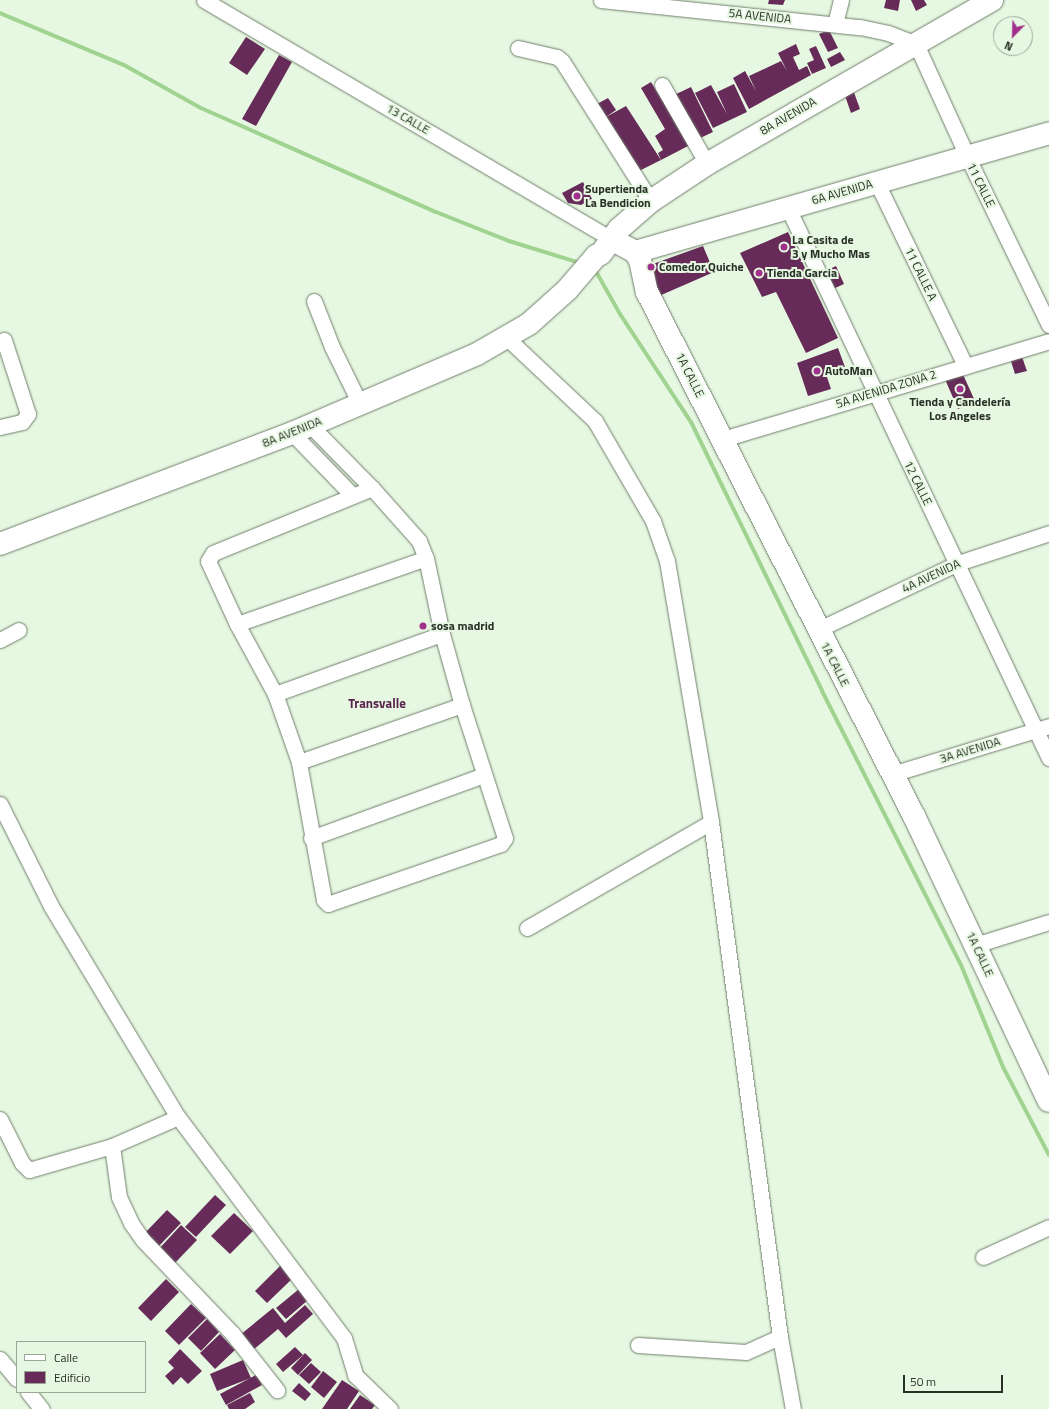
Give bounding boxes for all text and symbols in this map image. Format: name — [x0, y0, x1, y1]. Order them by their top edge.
street label: 5A AVENIDA — [728, 6, 792, 26]
north arrow — [993, 16, 1033, 56]
text: N — [1002, 37, 1015, 55]
street label: 8A AVENIDA — [757, 94, 819, 138]
street label: 13 CALLE — [384, 101, 432, 137]
street label: 11 CALLE — [964, 160, 998, 210]
street label: 6A AVENIDA — [810, 176, 874, 208]
place label: Supertienda La Bendicion — [585, 182, 651, 210]
marker: Supertienda La Bendicion — [572, 191, 582, 201]
place label: La Casita de 3 y Mucho Mas — [792, 233, 870, 261]
marker: La Casita de 3 y Mucho Mas — [779, 242, 789, 252]
street label: 11 CALLE A — [902, 245, 940, 303]
place label: Comedor Quiche — [659, 260, 744, 274]
marker: Comedor Quiche — [646, 262, 656, 272]
place label: Tienda Garcia — [767, 266, 837, 280]
marker: Tienda Garcia — [754, 268, 764, 278]
street label: 1A CALLE — [673, 350, 707, 400]
place label: AutoMan — [825, 364, 873, 378]
marker: AutoMan — [812, 366, 822, 376]
street label: 5A AVENIDA ZONA 2 — [834, 367, 938, 411]
marker: Tienda y Candelería Los Angeles — [955, 384, 965, 394]
place label: Tienda y Candelería Los Angeles — [909, 395, 1011, 423]
street label: 8A AVENIDA — [260, 414, 324, 450]
street label: 12 CALLE — [901, 458, 935, 508]
street label: 4A AVENIDA — [900, 556, 962, 596]
place label: sosa madrid — [431, 619, 494, 633]
marker: sosa madrid — [418, 621, 428, 631]
street label: 1A CALLE — [818, 639, 852, 689]
district label: Transvalle — [348, 695, 406, 711]
street label: 3A AVENIDA — [938, 734, 1002, 766]
street label: 1A CALLE — [963, 929, 997, 979]
legend — [16, 1341, 146, 1393]
text: Calle — [54, 1348, 78, 1367]
scale bar — [905, 1367, 1005, 1393]
text: Edificio — [54, 1368, 90, 1387]
text: 50 m — [910, 1372, 936, 1391]

